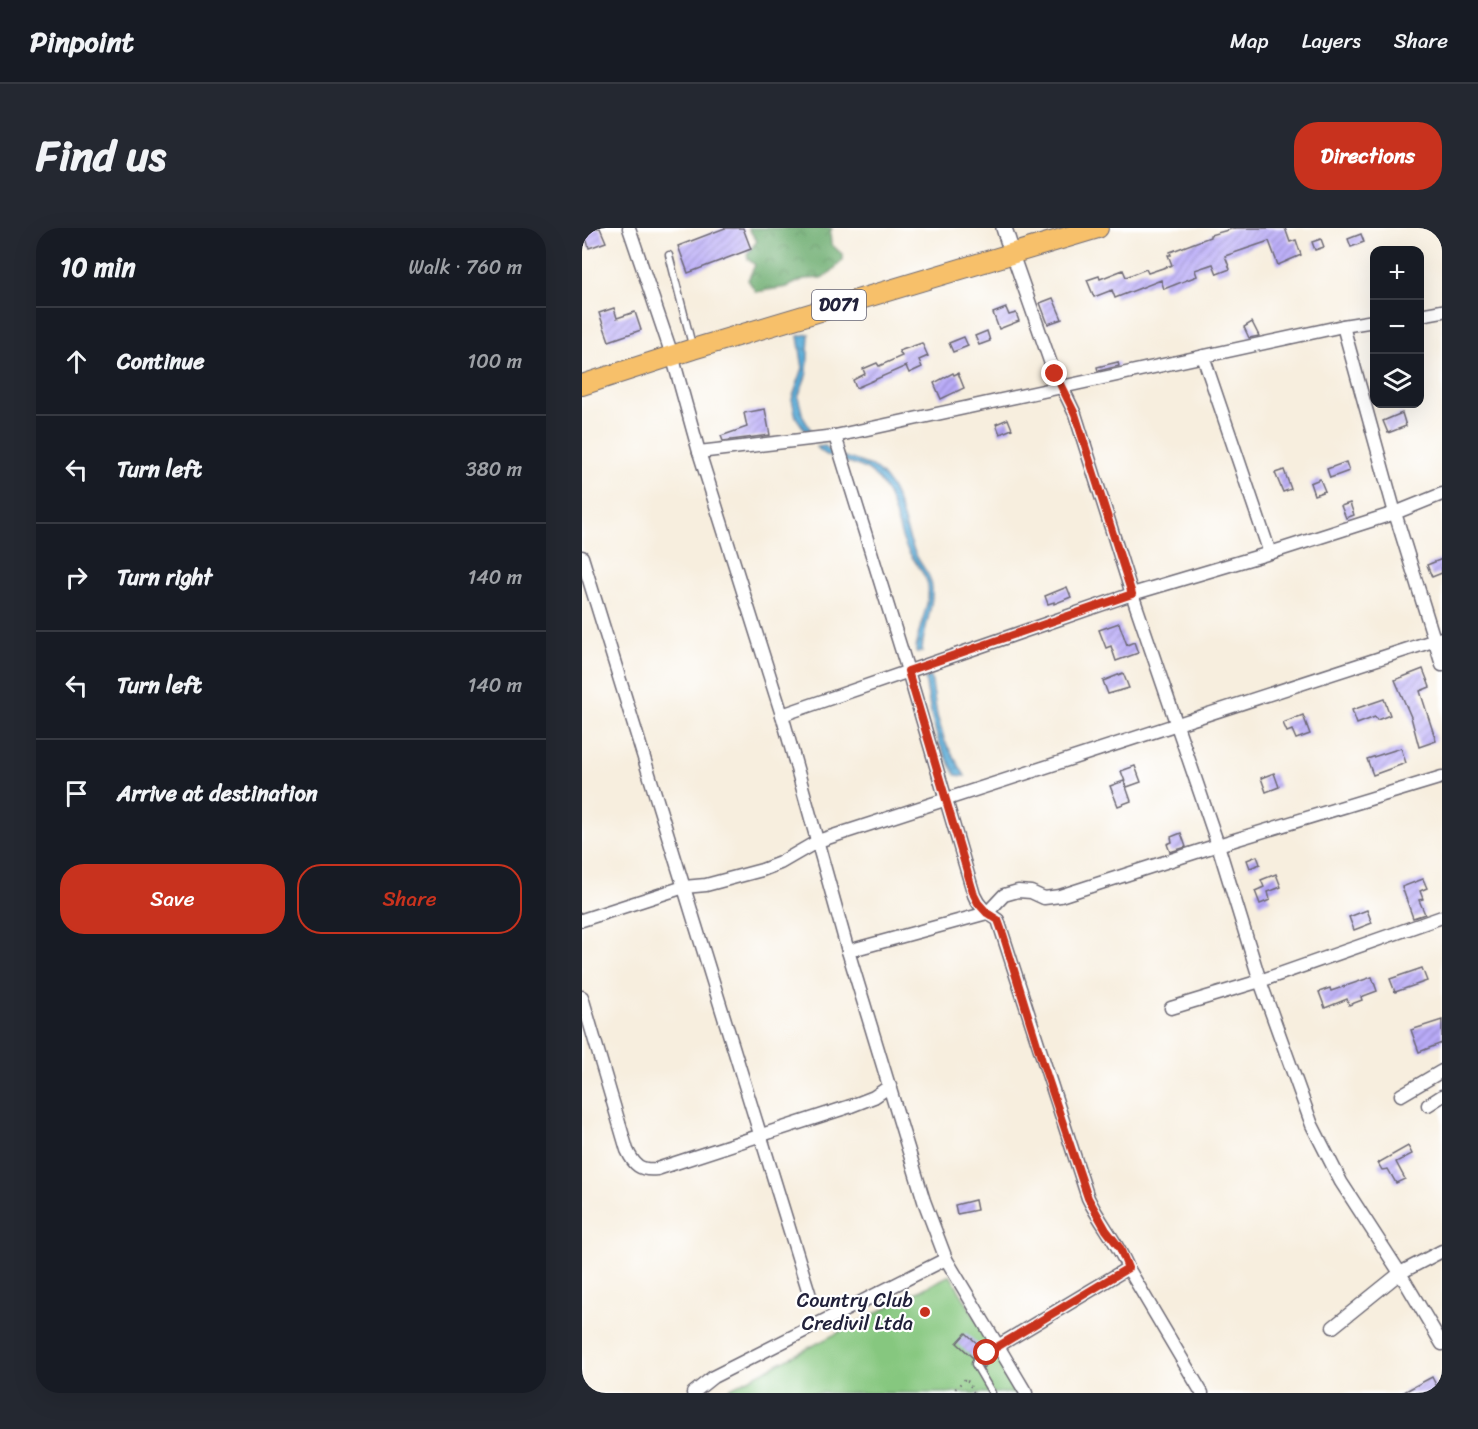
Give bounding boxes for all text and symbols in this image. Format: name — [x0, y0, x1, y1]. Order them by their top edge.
text: Pinpoint — [30, 17, 134, 66]
text: Map — [1230, 22, 1269, 60]
text: Layers — [1302, 22, 1361, 60]
text: Share — [1394, 22, 1448, 60]
text: Find us — [36, 119, 166, 193]
button: Directions — [1294, 122, 1442, 190]
text: 10 min — [60, 244, 136, 290]
map controls — [1370, 246, 1424, 408]
button: + — [1370, 246, 1424, 300]
text: Walk · 760 m — [408, 250, 522, 285]
road number: D071 — [812, 290, 866, 320]
button: − — [1370, 300, 1424, 354]
text: Continue — [117, 342, 205, 381]
text: 100 m — [468, 344, 522, 379]
icon: ahead — [60, 345, 93, 378]
button: layers — [1370, 354, 1424, 408]
route end — [1041, 360, 1067, 386]
text: Turn left — [117, 450, 202, 489]
text: 380 m — [466, 452, 522, 487]
icon: left — [60, 453, 93, 486]
text: Turn right — [117, 558, 212, 597]
text: 140 m — [468, 560, 522, 595]
icon: right — [60, 561, 93, 594]
text: Turn left — [117, 666, 202, 705]
text: 140 m — [468, 668, 522, 703]
icon: left — [60, 669, 93, 702]
text: Arrive at destination — [117, 774, 318, 813]
icon: arrive — [60, 777, 93, 810]
button: Save — [60, 864, 285, 934]
button: Share — [297, 864, 522, 934]
place label: Country Club Credivil Ltda — [797, 1283, 913, 1341]
marker: Country Club Credivil Ltda — [918, 1305, 932, 1319]
route start — [973, 1339, 999, 1365]

